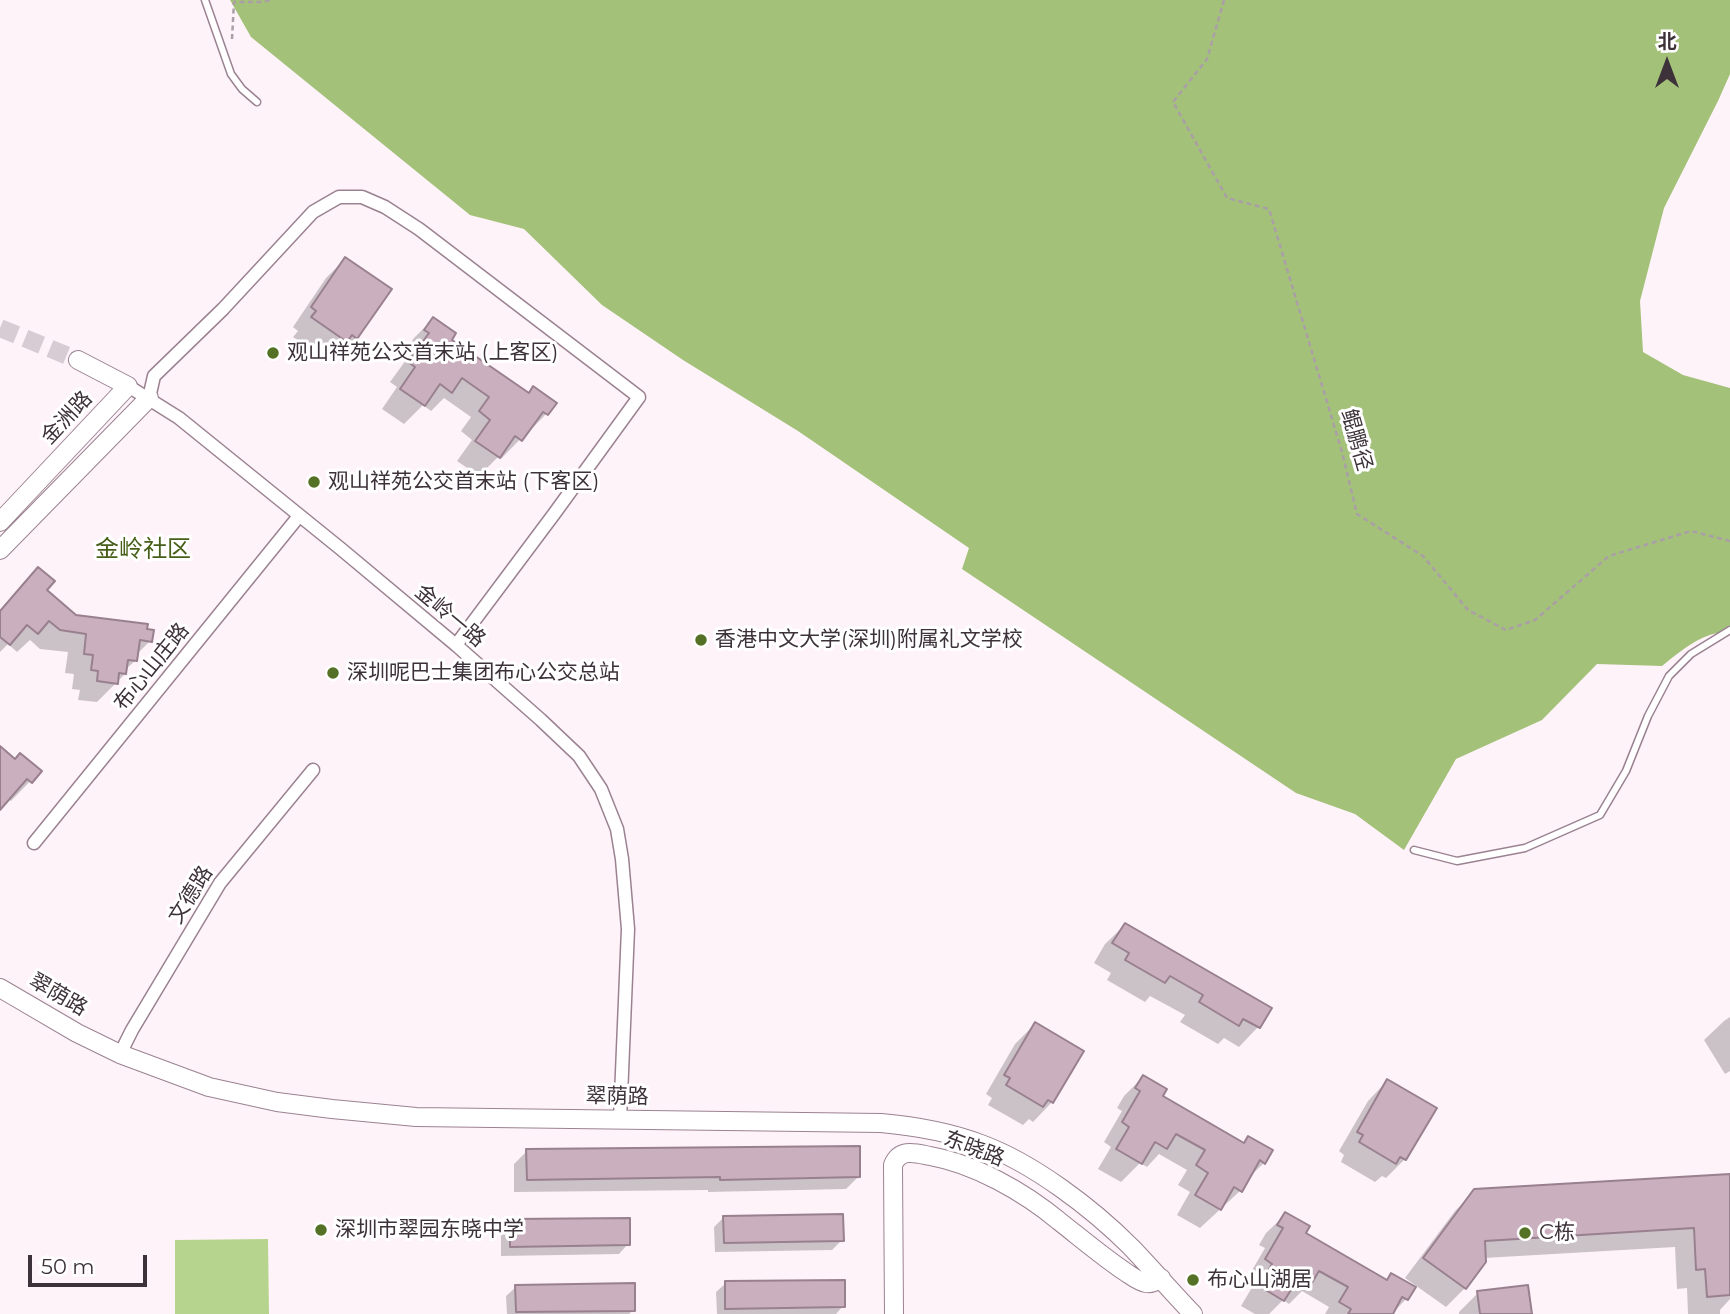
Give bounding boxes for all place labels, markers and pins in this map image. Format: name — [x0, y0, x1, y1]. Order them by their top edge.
place label: 观山祥苑公交首末站 (上客区) — [287, 340, 558, 366]
marker: 观山祥苑公交首末站 (上客区) — [265, 345, 281, 361]
place label: 观山祥苑公交首末站 (下客区) — [328, 469, 599, 495]
marker: 观山祥苑公交首末站 (下客区) — [306, 474, 322, 490]
place label: 香港中文大学(深圳)附属礼文学校 — [715, 627, 1023, 653]
marker: 香港中文大学(深圳)附属礼文学校 — [693, 632, 709, 648]
place label: 深圳呢巴士集团布心公交总站 — [347, 660, 620, 686]
marker: 深圳呢巴士集团布心公交总站 — [325, 665, 341, 681]
place label: 深圳市翠园东晓中学 — [335, 1217, 524, 1243]
place label: C栋 — [1539, 1220, 1575, 1246]
marker: 深圳市翠园东晓中学 — [313, 1222, 329, 1238]
marker: C栋 — [1517, 1225, 1533, 1241]
place label: 布心山湖居 — [1207, 1267, 1312, 1293]
marker: 布心山湖居 — [1185, 1272, 1201, 1288]

